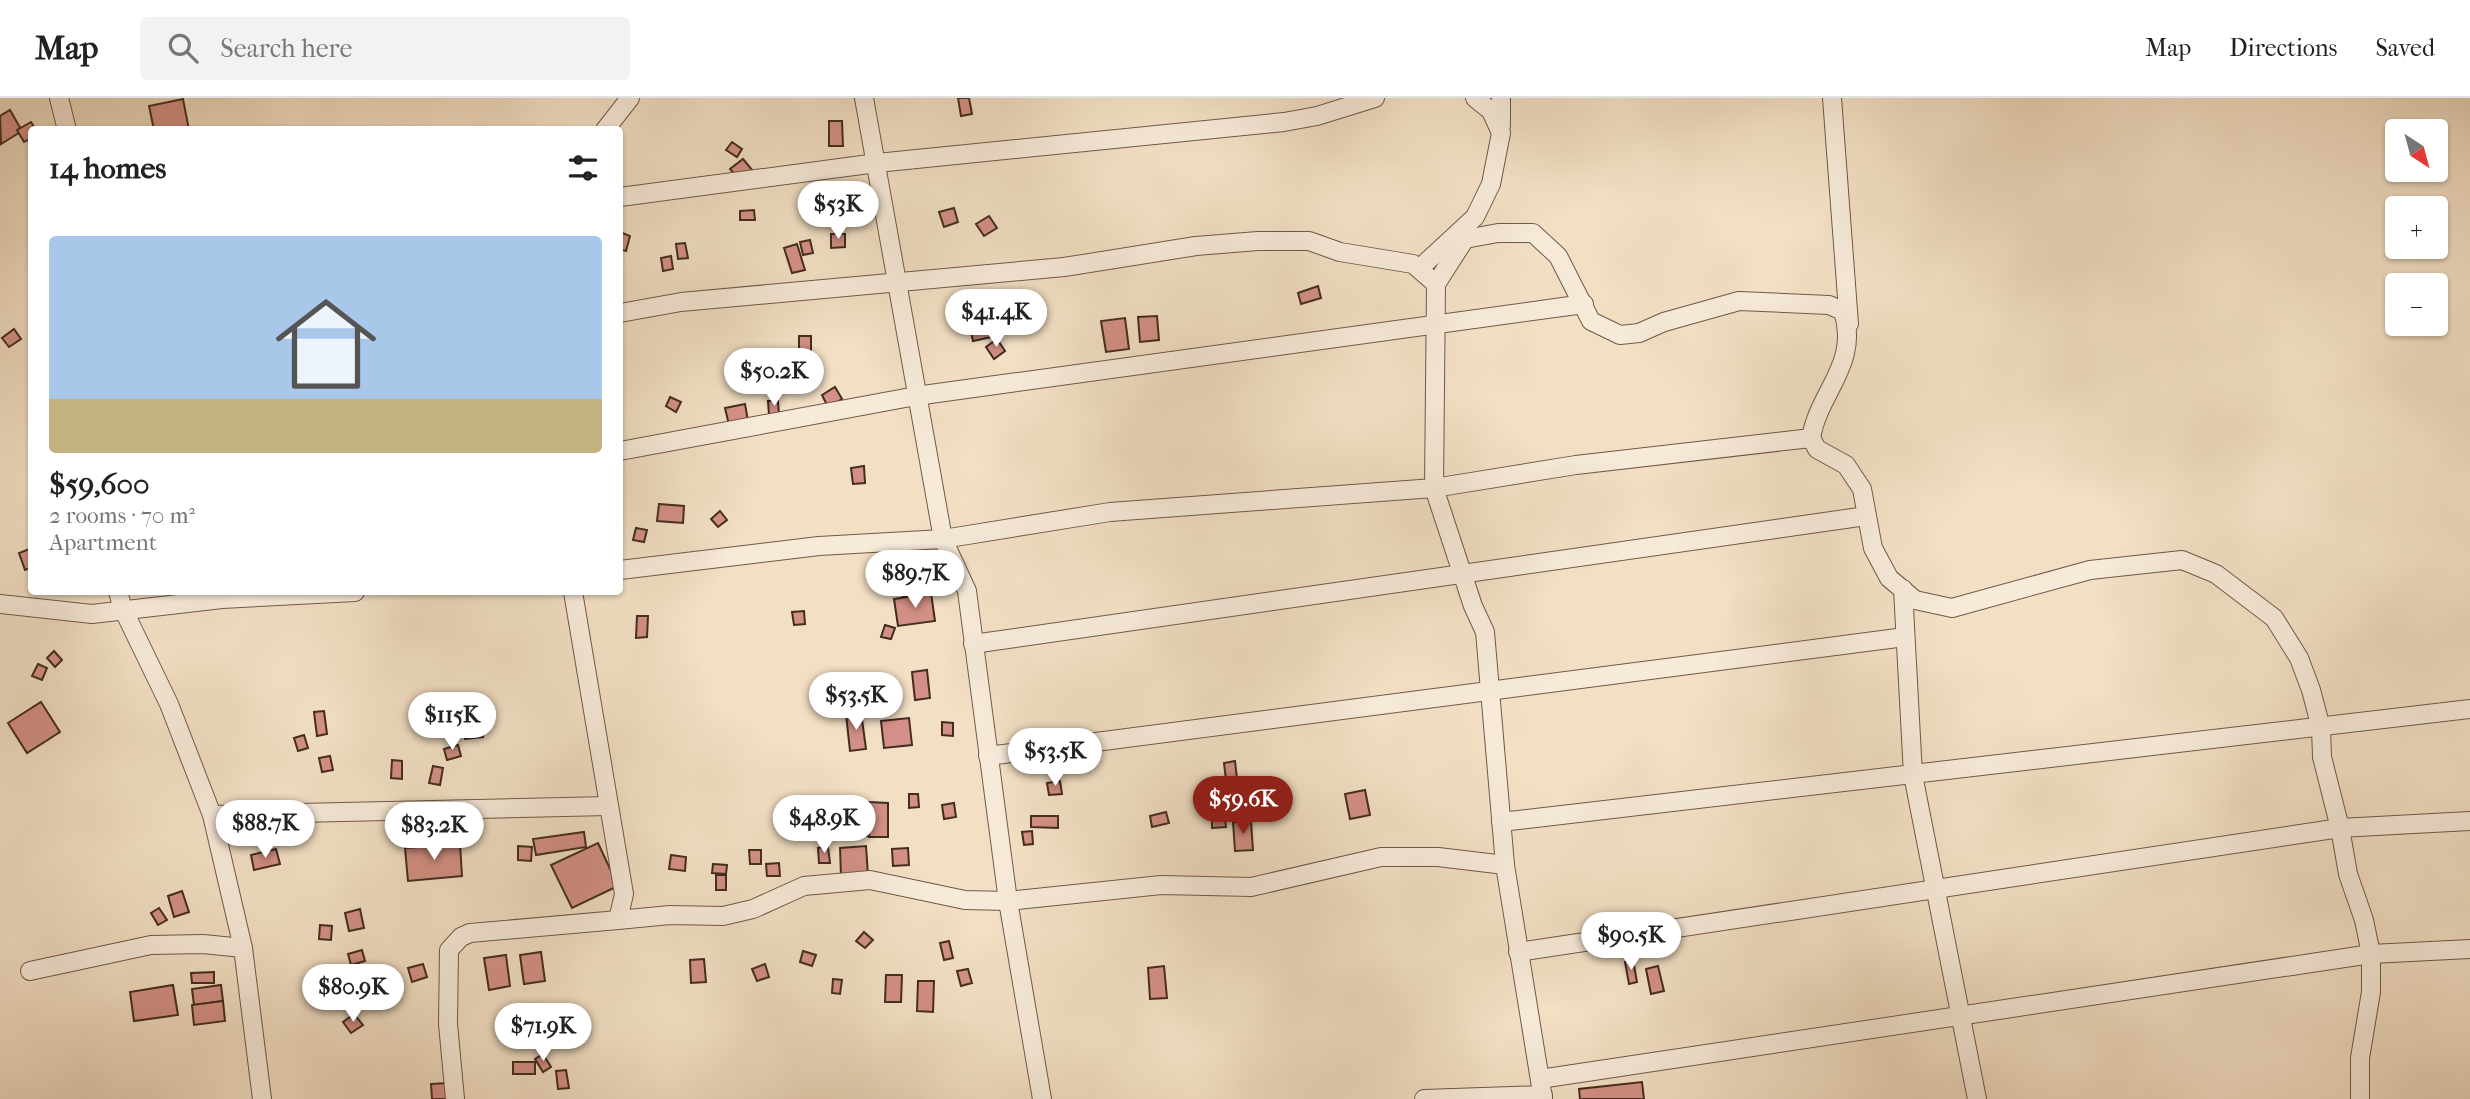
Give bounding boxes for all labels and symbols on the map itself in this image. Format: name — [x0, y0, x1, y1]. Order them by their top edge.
north arrow — [2385, 119, 2448, 182]
pin: $53K — [797, 181, 879, 241]
pin: $41.4K — [939, 289, 1053, 349]
pin: $50.2K — [717, 348, 831, 408]
pin: $89.7K — [858, 550, 972, 610]
pin: $53.5K — [799, 672, 913, 732]
pin: $115K — [403, 692, 501, 752]
pin: $53.5K — [998, 728, 1112, 788]
pin: $59.6K — [1186, 776, 1300, 836]
pin: $48.9K — [767, 796, 881, 855]
pin: $88.7K — [208, 800, 322, 860]
pin: $83.2K — [377, 802, 491, 862]
pin: $90.5K — [1574, 912, 1688, 972]
pin: $80.9K — [296, 964, 410, 1024]
pin: $71.9K — [486, 1004, 600, 1063]

